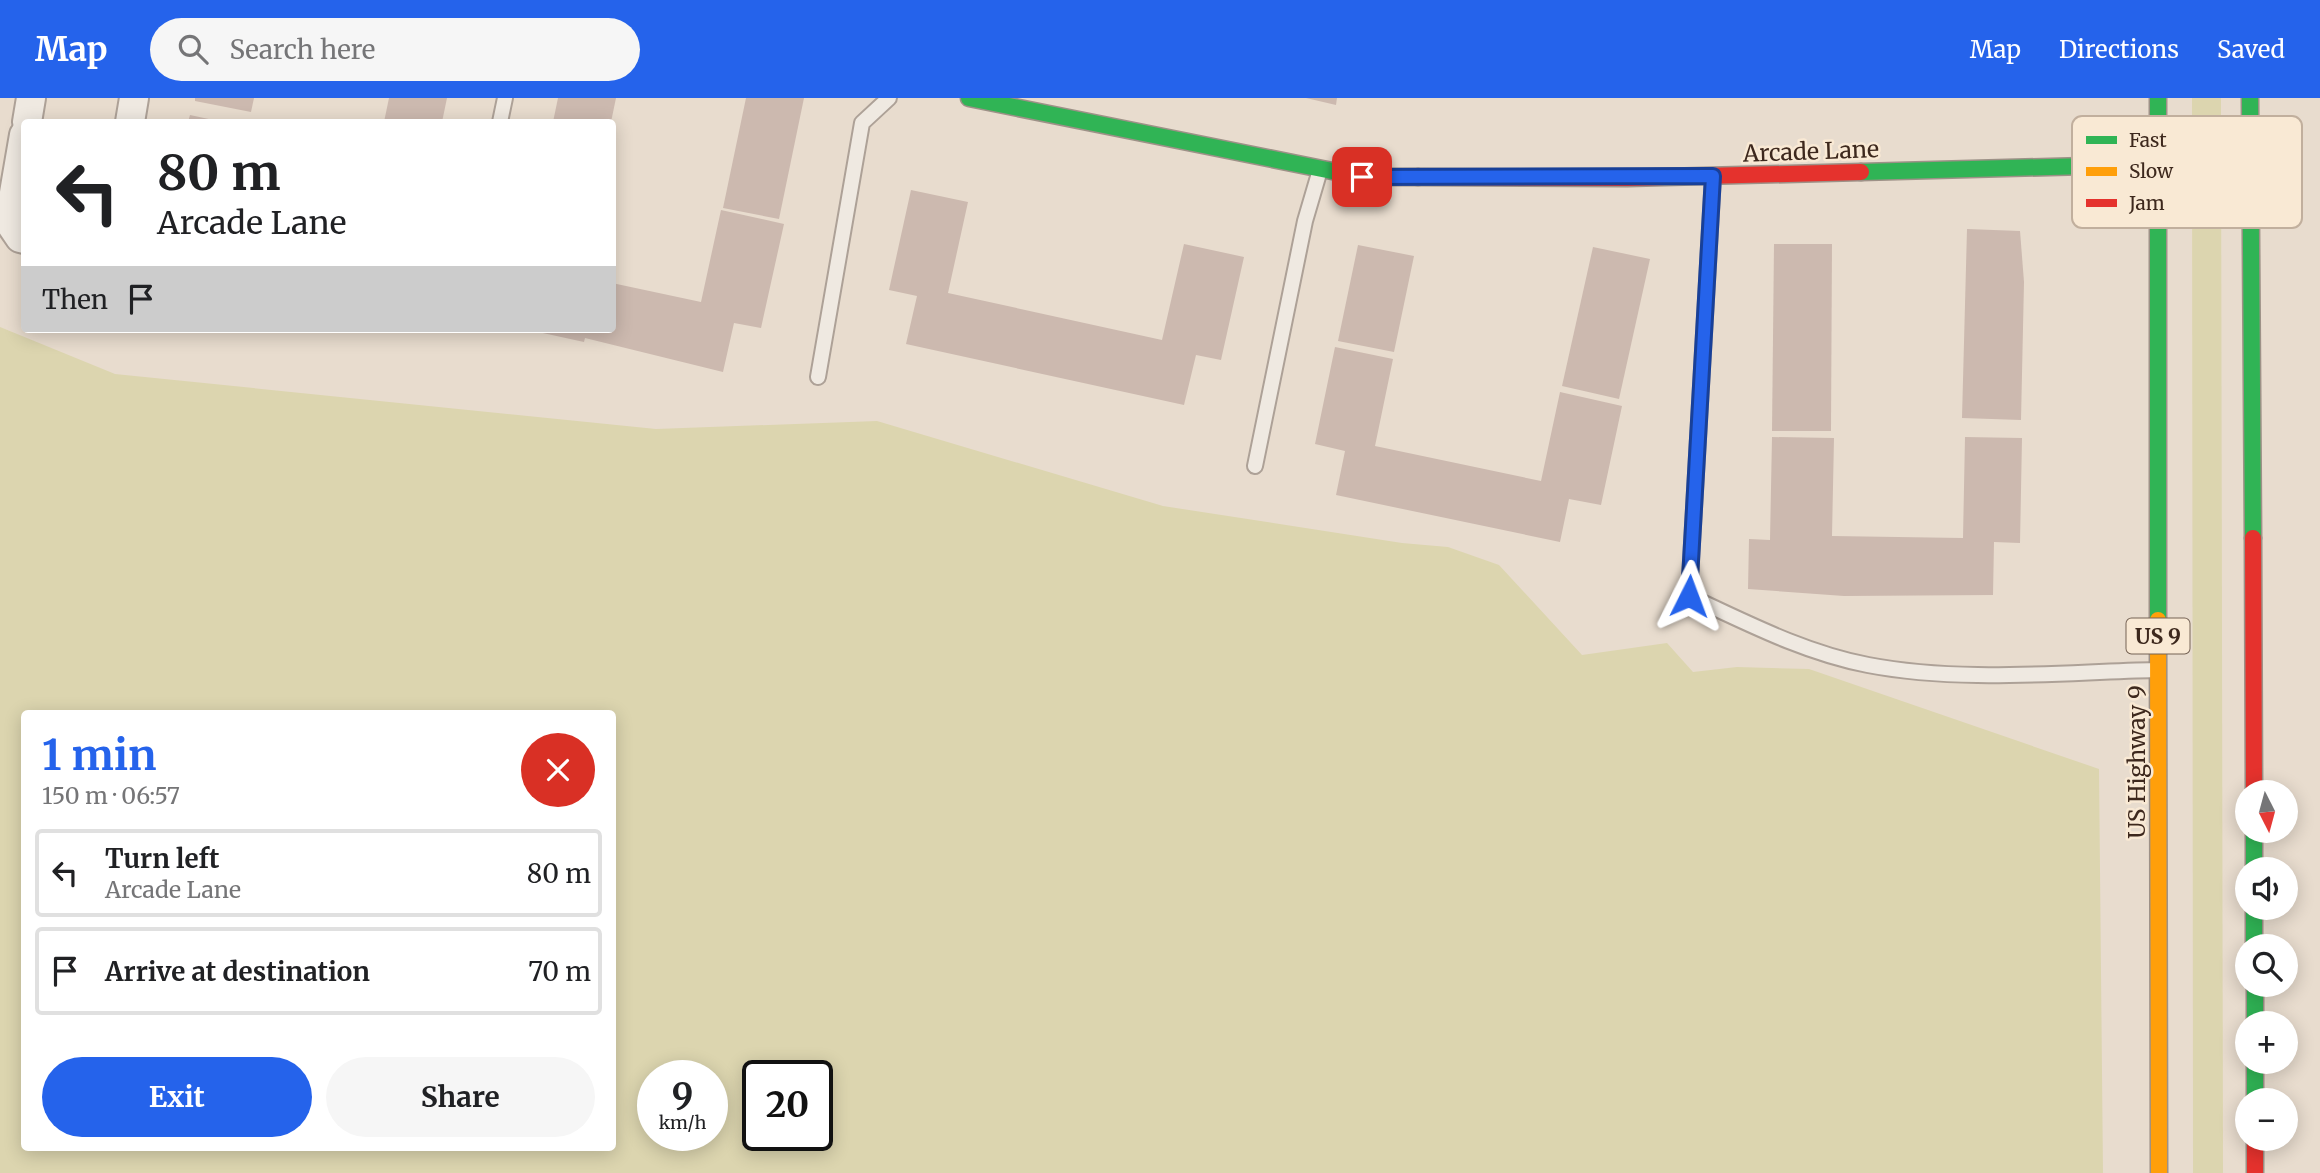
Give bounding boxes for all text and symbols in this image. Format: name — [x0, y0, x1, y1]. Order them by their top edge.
search box — [150, 18, 640, 81]
text: Map — [35, 29, 108, 70]
icon: search — [174, 30, 212, 68]
text: Search here — [230, 33, 375, 66]
text: Map — [1970, 34, 2021, 65]
text: Directions — [2059, 34, 2179, 65]
text: Saved — [2217, 34, 2285, 65]
legend — [2072, 116, 2302, 228]
text: Fast — [2129, 128, 2167, 152]
street label: Arcade Lane — [1741, 134, 1880, 168]
text: 80 m — [157, 142, 280, 203]
icon: left — [42, 147, 133, 238]
pin — [1332, 147, 1392, 207]
icon: arrive — [1343, 158, 1381, 196]
text: Slow — [2129, 159, 2174, 183]
text: Jam — [2128, 191, 2165, 215]
text: Arcade Lane — [157, 203, 346, 243]
icon: arrive — [122, 280, 160, 318]
text: Then — [42, 283, 108, 316]
position arrow — [1652, 559, 1726, 633]
road number: US 9 — [2126, 618, 2190, 654]
street label: US Highway 9 — [2122, 685, 2151, 839]
text: 1 min — [42, 729, 156, 781]
button: close — [521, 733, 595, 807]
north arrow — [2235, 780, 2298, 844]
map controls — [2235, 780, 2298, 1151]
text: 150 m · 06:57 — [42, 781, 180, 810]
text: Turn left — [105, 842, 219, 875]
icon: left — [46, 854, 84, 892]
text: 80 m — [527, 857, 591, 890]
button: sound — [2235, 857, 2298, 920]
text: Arcade Lane — [105, 875, 241, 904]
button: search — [2235, 934, 2298, 997]
icon: arrive — [46, 952, 84, 990]
text: Arrive at destination — [105, 955, 370, 988]
text: 70 m — [528, 955, 591, 988]
button: + — [2235, 1011, 2298, 1074]
button: Exit — [42, 1057, 312, 1137]
button: Share — [326, 1057, 595, 1137]
speed limit sign: 20 — [742, 1060, 833, 1151]
text: 9 — [672, 1074, 693, 1118]
button: − — [2235, 1088, 2298, 1151]
text: km/h — [659, 1111, 706, 1134]

